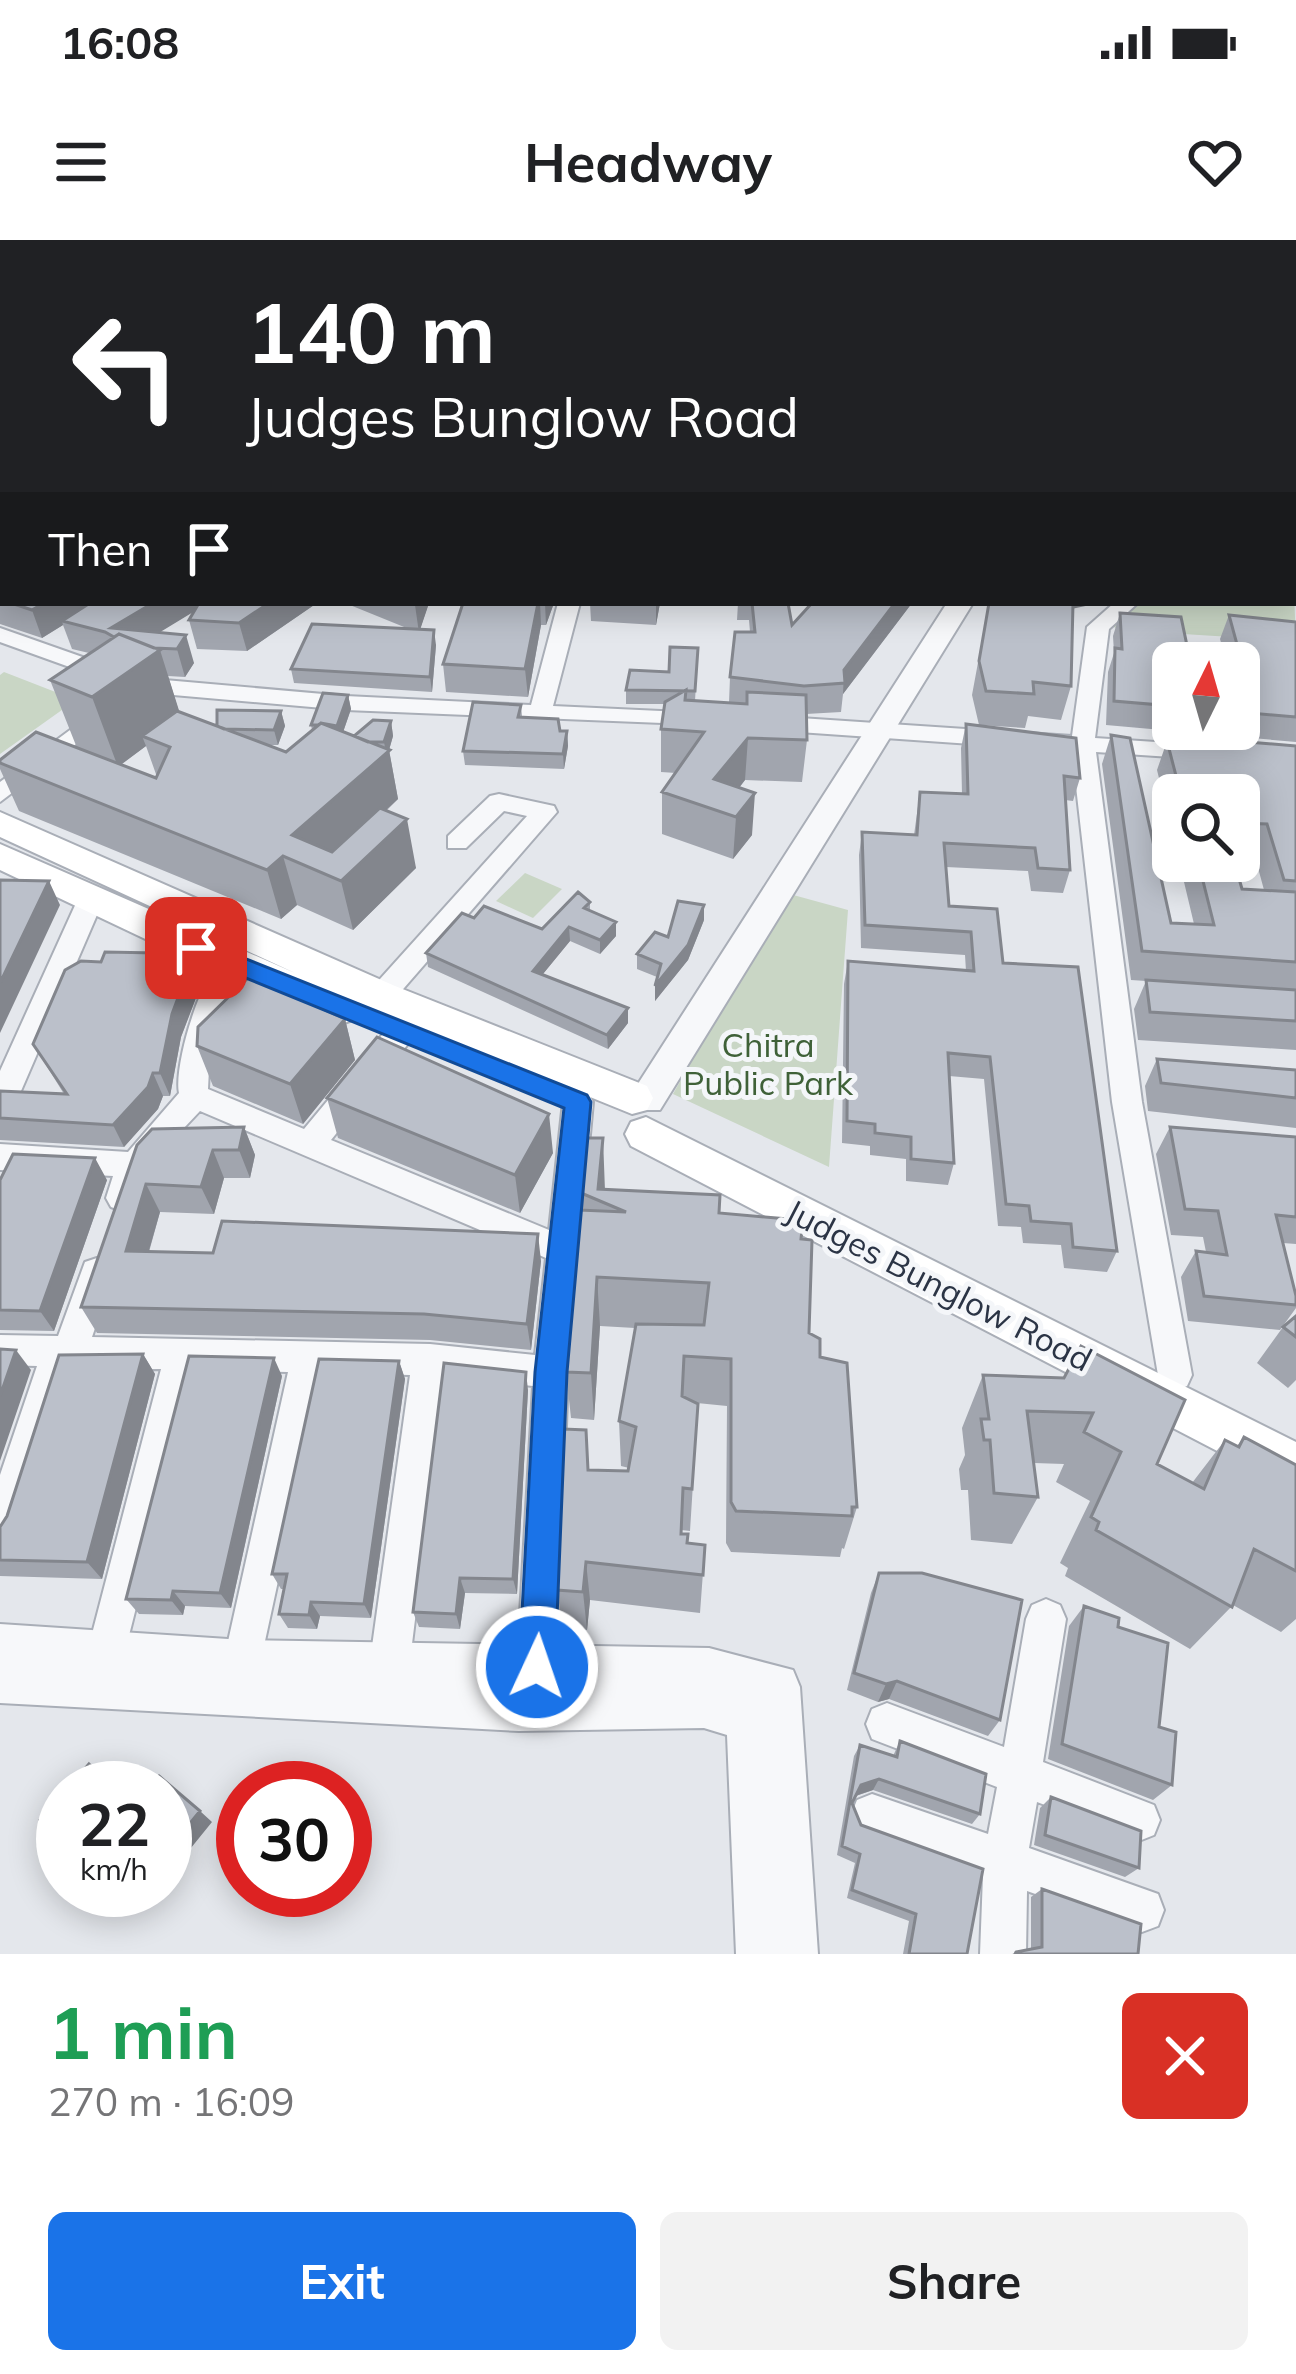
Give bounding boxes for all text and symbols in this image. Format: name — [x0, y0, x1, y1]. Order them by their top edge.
text: 16:08 — [60, 14, 179, 70]
text: Headway — [524, 128, 772, 196]
icon: menu — [48, 129, 114, 195]
icon: heart — [1182, 129, 1248, 195]
text: 140 m — [246, 279, 496, 384]
icon: left — [48, 288, 204, 444]
text: Judges Bunglow Road — [246, 383, 799, 451]
icon: arrive — [176, 516, 242, 582]
text: Then — [48, 521, 152, 577]
north arrow — [1152, 642, 1260, 750]
map controls — [1152, 642, 1260, 882]
button: search — [1152, 774, 1260, 882]
pin — [145, 897, 247, 999]
icon: arrive — [163, 915, 229, 981]
park label: Chitra Public Park — [683, 1024, 854, 1103]
street label: Judges Bunglow Road — [779, 1190, 1099, 1380]
position arrow — [474, 1604, 600, 1730]
speed limit sign: 30 — [216, 1761, 372, 1917]
text: 22 — [78, 1786, 150, 1861]
text: km/h — [80, 1850, 148, 1888]
text: 1 min — [48, 1987, 238, 2077]
button: close — [1122, 1993, 1248, 2119]
text: 270 m · 16:09 — [48, 2077, 294, 2126]
button: Exit — [48, 2212, 636, 2350]
button: Share — [660, 2212, 1248, 2350]

